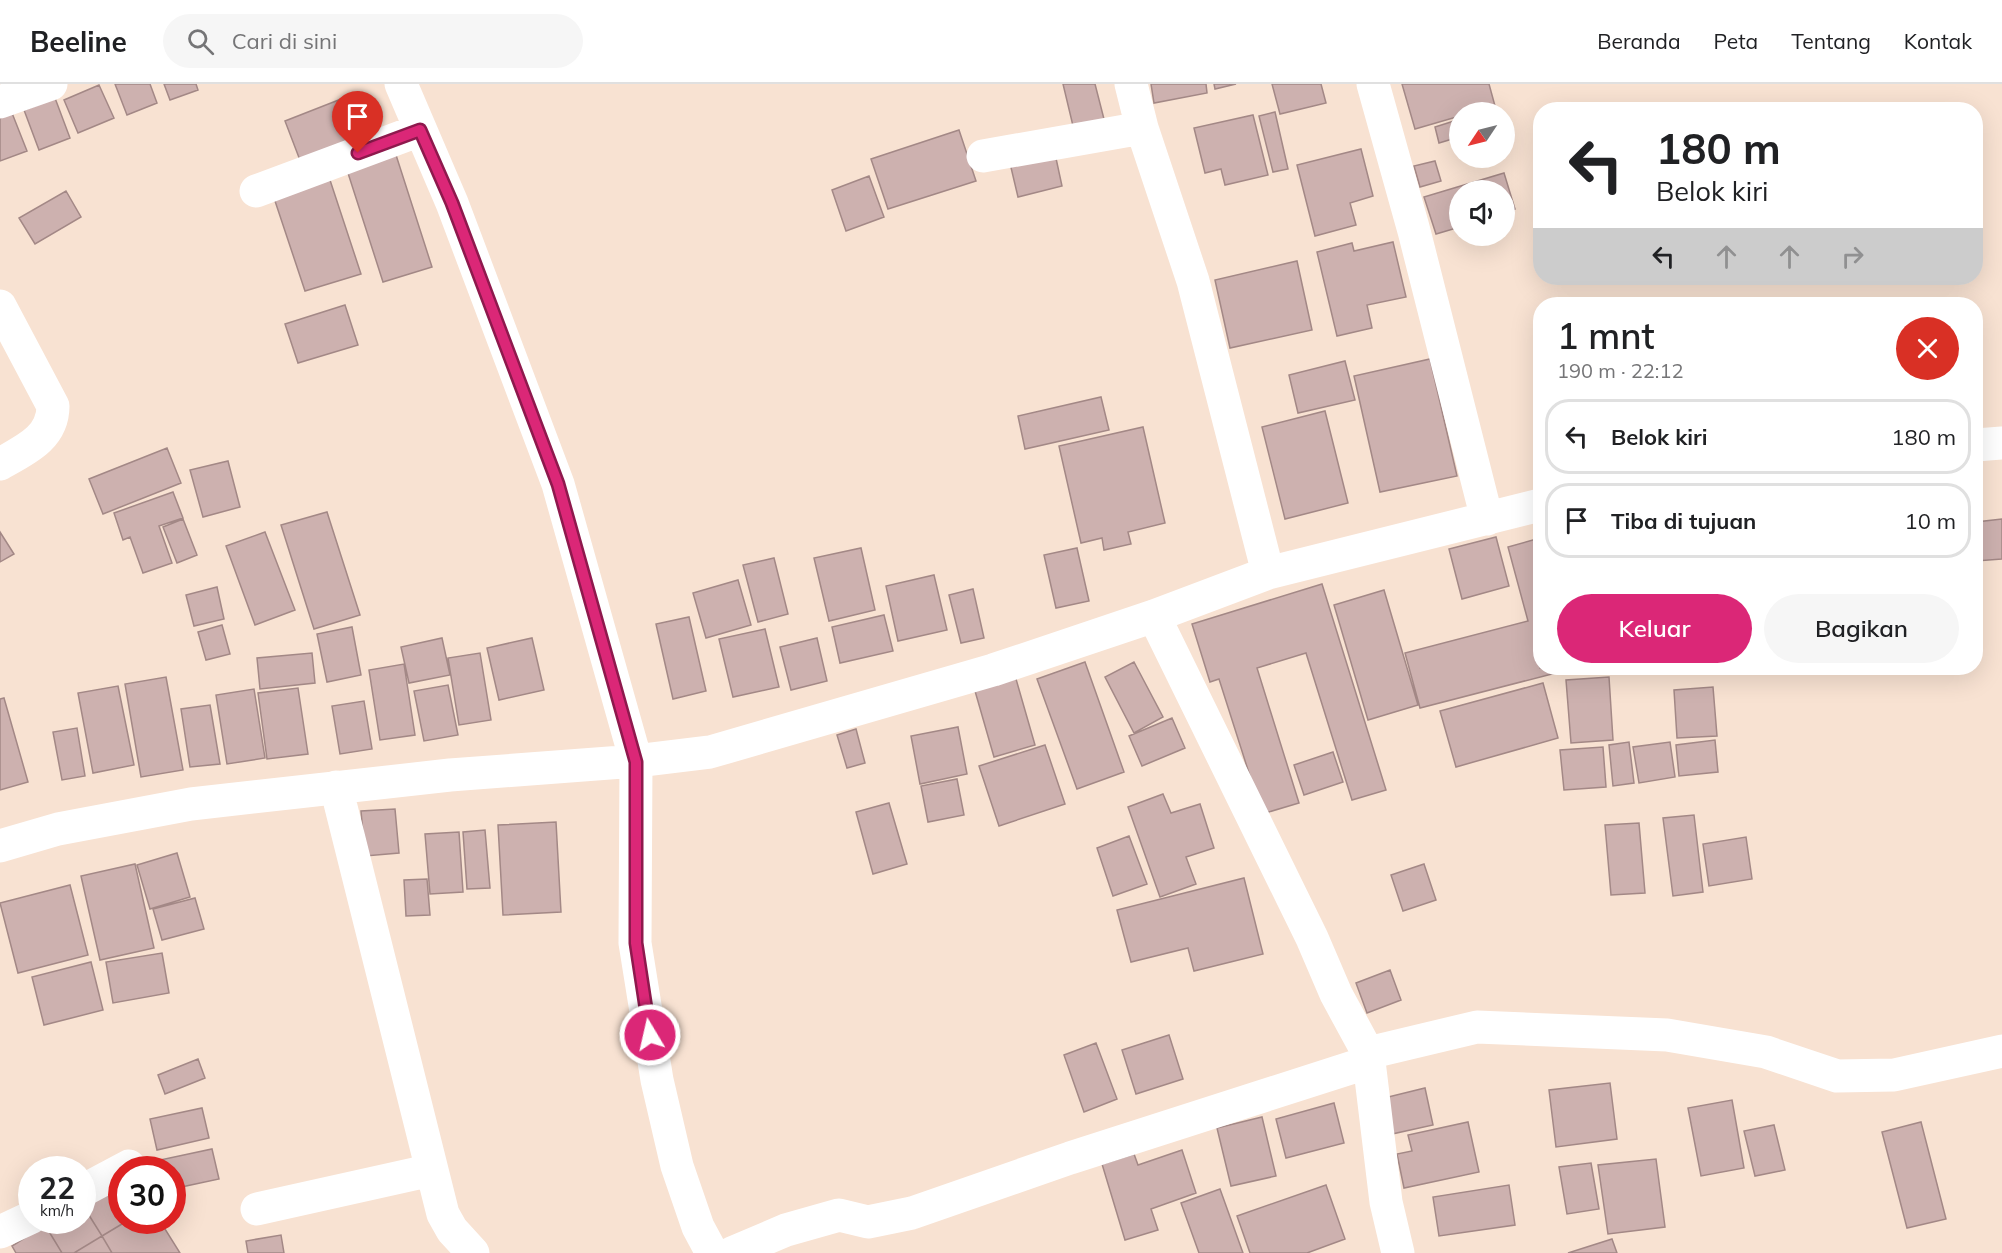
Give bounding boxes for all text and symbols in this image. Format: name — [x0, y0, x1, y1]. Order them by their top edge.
search box — [163, 14, 583, 68]
text: Beeline — [30, 24, 127, 59]
icon: search — [184, 25, 217, 58]
text: Cari di sini — [232, 27, 337, 55]
text: Beranda — [1597, 28, 1681, 54]
text: Peta — [1714, 28, 1758, 54]
text: Tentang — [1791, 28, 1871, 54]
text: Kontak — [1904, 28, 1972, 54]
pin — [332, 91, 383, 153]
icon: arrive — [341, 100, 374, 133]
north arrow — [1449, 102, 1515, 168]
map controls — [1449, 102, 1515, 246]
text: 180 m — [1656, 122, 1781, 175]
icon: left — [1557, 126, 1635, 204]
text: Belok kiri — [1656, 174, 1768, 208]
button: sound — [1449, 180, 1515, 246]
icon: left — [1647, 240, 1680, 273]
icon: ahead — [1710, 240, 1743, 273]
icon: ahead — [1773, 240, 1806, 273]
icon: right — [1836, 240, 1869, 273]
text: 1 mnt — [1557, 313, 1655, 358]
button: close — [1896, 317, 1959, 380]
text: 190 m · 22:12 — [1557, 358, 1683, 383]
icon: left — [1560, 420, 1593, 453]
text: Belok kiri — [1611, 423, 1707, 451]
text: 180 m — [1891, 423, 1956, 451]
icon: arrive — [1560, 504, 1593, 537]
text: Tiba di tujuan — [1611, 507, 1756, 535]
text: 10 m — [1905, 507, 1956, 535]
button: Keluar — [1557, 594, 1752, 663]
button: Bagikan — [1764, 594, 1959, 663]
position arrow — [618, 1003, 682, 1067]
speed limit sign: 30 — [108, 1156, 186, 1234]
text: 22 — [39, 1169, 75, 1207]
text: km/h — [40, 1201, 74, 1220]

